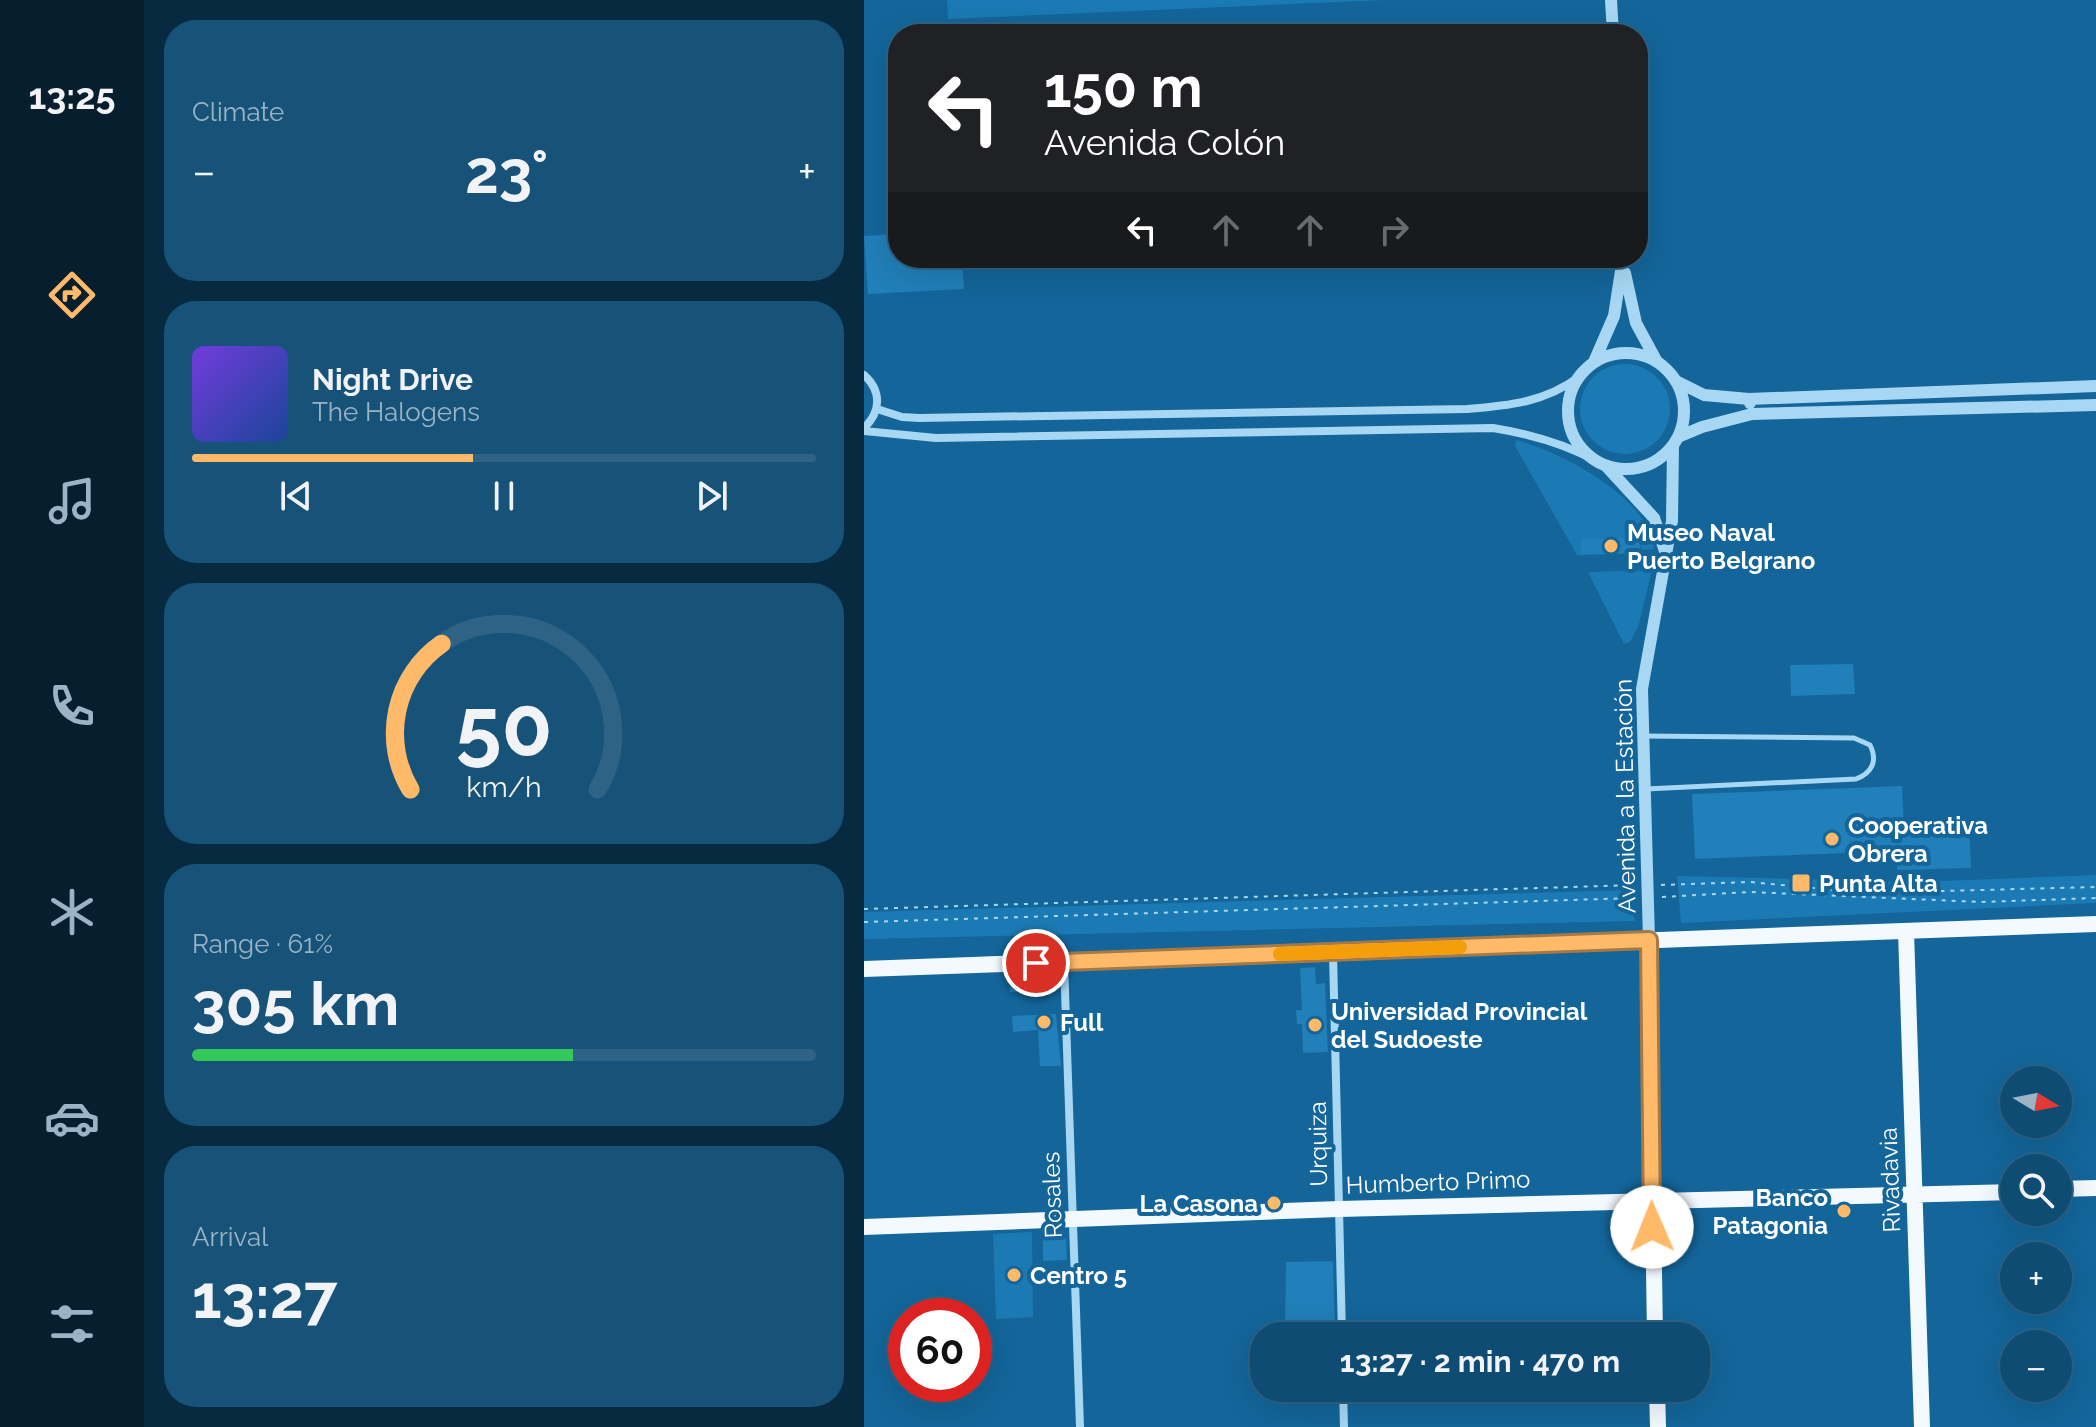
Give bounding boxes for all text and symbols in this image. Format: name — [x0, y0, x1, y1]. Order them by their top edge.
text: 150 m — [1044, 54, 1203, 120]
icon: left — [912, 56, 1016, 160]
text: 13:25 — [28, 75, 116, 117]
text: Climate — [192, 97, 284, 127]
text: Avenida Colón — [1044, 121, 1285, 163]
text: 23° — [465, 137, 548, 207]
text: − — [192, 146, 216, 197]
text: + — [798, 146, 816, 197]
icon: left — [1120, 208, 1164, 252]
icon: ahead — [1204, 208, 1248, 252]
icon: ahead — [1288, 208, 1332, 252]
icon: right — [1372, 208, 1416, 252]
icon: directions — [44, 267, 100, 323]
text: Night Drive — [312, 362, 473, 397]
text: The Halogens — [312, 397, 480, 427]
icon: music — [44, 473, 100, 529]
icon: previous — [274, 474, 318, 518]
icon: pause — [482, 474, 526, 518]
icon: next — [690, 474, 734, 518]
place label: Museo Naval Puerto Belgrano — [1627, 518, 1815, 575]
marker: Museo Naval Puerto Belgrano — [1602, 537, 1620, 555]
text: 50 — [455, 677, 553, 774]
icon: phone — [44, 678, 100, 734]
street label: Avenida a la Estación — [1608, 679, 1642, 913]
text: km/h — [466, 770, 542, 804]
place label: Cooperativa Obrera — [1848, 811, 1988, 868]
marker: Cooperativa Obrera — [1823, 830, 1841, 848]
place label: Punta Alta — [1819, 869, 1938, 898]
marker: Punta Alta — [1790, 872, 1812, 894]
icon: climate — [44, 884, 100, 940]
text: Range · 61% — [192, 929, 333, 959]
pin — [1002, 929, 1070, 997]
icon: arrive — [1014, 941, 1058, 985]
text: 305 km — [192, 969, 399, 1039]
place label: Universidad Provincial del Sudoeste — [1331, 997, 1588, 1054]
place label: Full — [1060, 1008, 1104, 1037]
marker: Full — [1035, 1013, 1053, 1031]
marker: Universidad Provincial del Sudoeste — [1306, 1016, 1324, 1034]
north arrow — [2000, 1066, 2072, 1138]
map controls — [2000, 1066, 2072, 1402]
icon: car — [44, 1090, 100, 1146]
street label: Urquiza — [1303, 1101, 1333, 1187]
street label: Rivadavia — [1874, 1127, 1906, 1233]
street label: Rosales — [1036, 1151, 1068, 1239]
button: search — [2000, 1154, 2072, 1226]
street label: Humberto Primo — [1345, 1164, 1531, 1200]
place label: Banco Patagonia — [1712, 1183, 1828, 1240]
position arrow — [1610, 1185, 1694, 1269]
place label: La Casona — [1140, 1189, 1258, 1218]
marker: La Casona — [1265, 1194, 1283, 1212]
marker: Banco Patagonia — [1835, 1202, 1853, 1220]
text: Arrival — [192, 1222, 268, 1252]
button: + — [2000, 1242, 2072, 1314]
place label: Centro 5 — [1030, 1261, 1127, 1290]
text: 13:27 — [192, 1262, 337, 1332]
marker: Centro 5 — [1005, 1266, 1023, 1284]
icon: filters — [44, 1296, 100, 1352]
speed limit sign: 60 — [888, 1298, 992, 1402]
button: − — [2000, 1330, 2072, 1402]
text: 13:27 · 2 min · 470 m — [1340, 1344, 1620, 1379]

